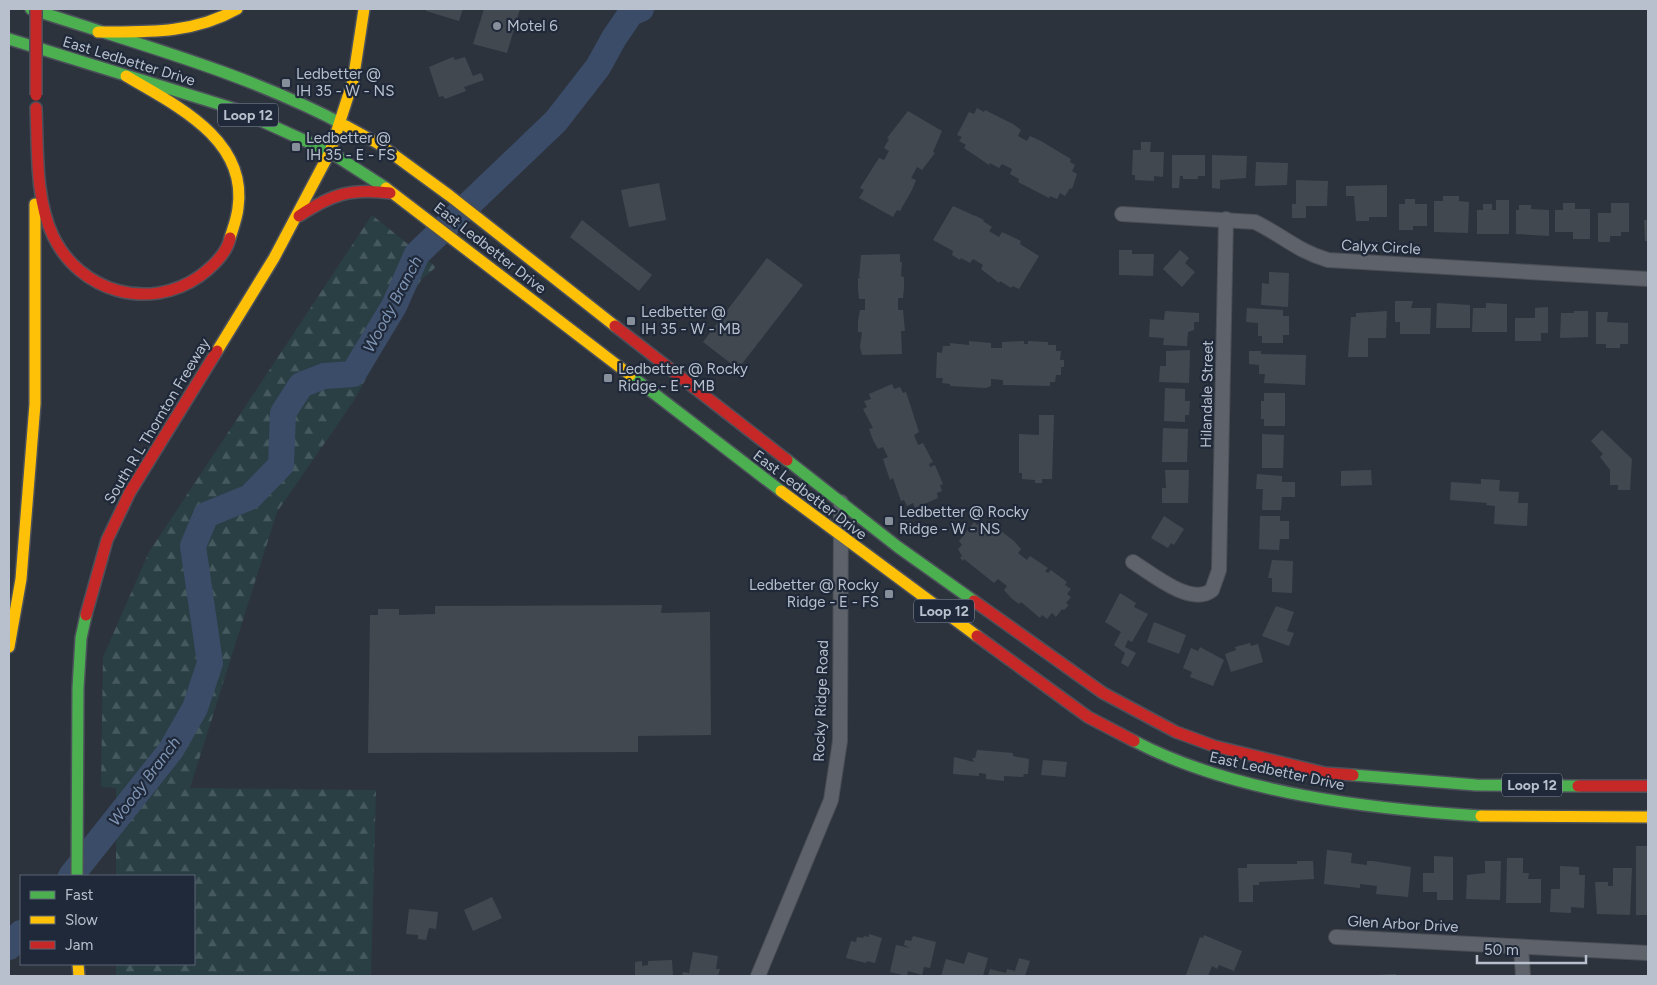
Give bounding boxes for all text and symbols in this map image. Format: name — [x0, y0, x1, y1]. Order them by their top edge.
place label: Motel 6 — [507, 17, 558, 35]
marker: Motel 6 — [491, 20, 503, 32]
street label: East Ledbetter Drive — [61, 32, 197, 90]
place label: Ledbetter @ IH 35 - W - NS — [296, 65, 394, 100]
marker: Ledbetter @ IH 35 - W - NS — [280, 77, 292, 89]
road number: Loop 12 — [218, 104, 278, 126]
place label: Ledbetter @ IH 35 - E - FS — [306, 129, 395, 164]
marker: Ledbetter @ IH 35 - E - FS — [290, 141, 302, 153]
street label: East Ledbetter Drive — [430, 199, 550, 297]
street label: Calyx Circle — [1341, 236, 1421, 258]
water label: Woody Branch — [359, 253, 426, 356]
place label: Ledbetter @ IH 35 - W - MB — [641, 303, 740, 338]
marker: Ledbetter @ IH 35 - W - MB — [625, 315, 637, 327]
street label: South R L Thornton Freeway — [100, 335, 214, 507]
street label: Hilandale Street — [1197, 340, 1217, 448]
place label: Ledbetter @ Rocky Ridge - E - MB — [618, 360, 748, 395]
marker: Ledbetter @ Rocky Ridge - E - MB — [602, 372, 614, 384]
street label: East Ledbetter Drive — [750, 446, 870, 544]
place label: Ledbetter @ Rocky Ridge - W - NS — [899, 503, 1029, 538]
marker: Ledbetter @ Rocky Ridge - W - NS — [883, 515, 895, 527]
place label: Ledbetter @ Rocky Ridge - E - FS — [749, 576, 879, 611]
marker: Ledbetter @ Rocky Ridge - E - FS — [883, 588, 895, 600]
road number: Loop 12 — [914, 600, 974, 622]
street label: Rocky Ridge Road — [810, 640, 832, 762]
water label: Woody Branch — [105, 733, 184, 829]
street label: East Ledbetter Drive — [1208, 748, 1346, 794]
road number: Loop 12 — [1502, 774, 1562, 796]
legend — [20, 875, 195, 965]
text: Fast — [65, 886, 94, 904]
text: Slow — [65, 911, 98, 929]
street label: Glen Arbor Drive — [1347, 912, 1459, 936]
scale bar — [1477, 932, 1586, 964]
text: Jam — [65, 936, 93, 954]
text: 50 m — [1484, 941, 1519, 959]

